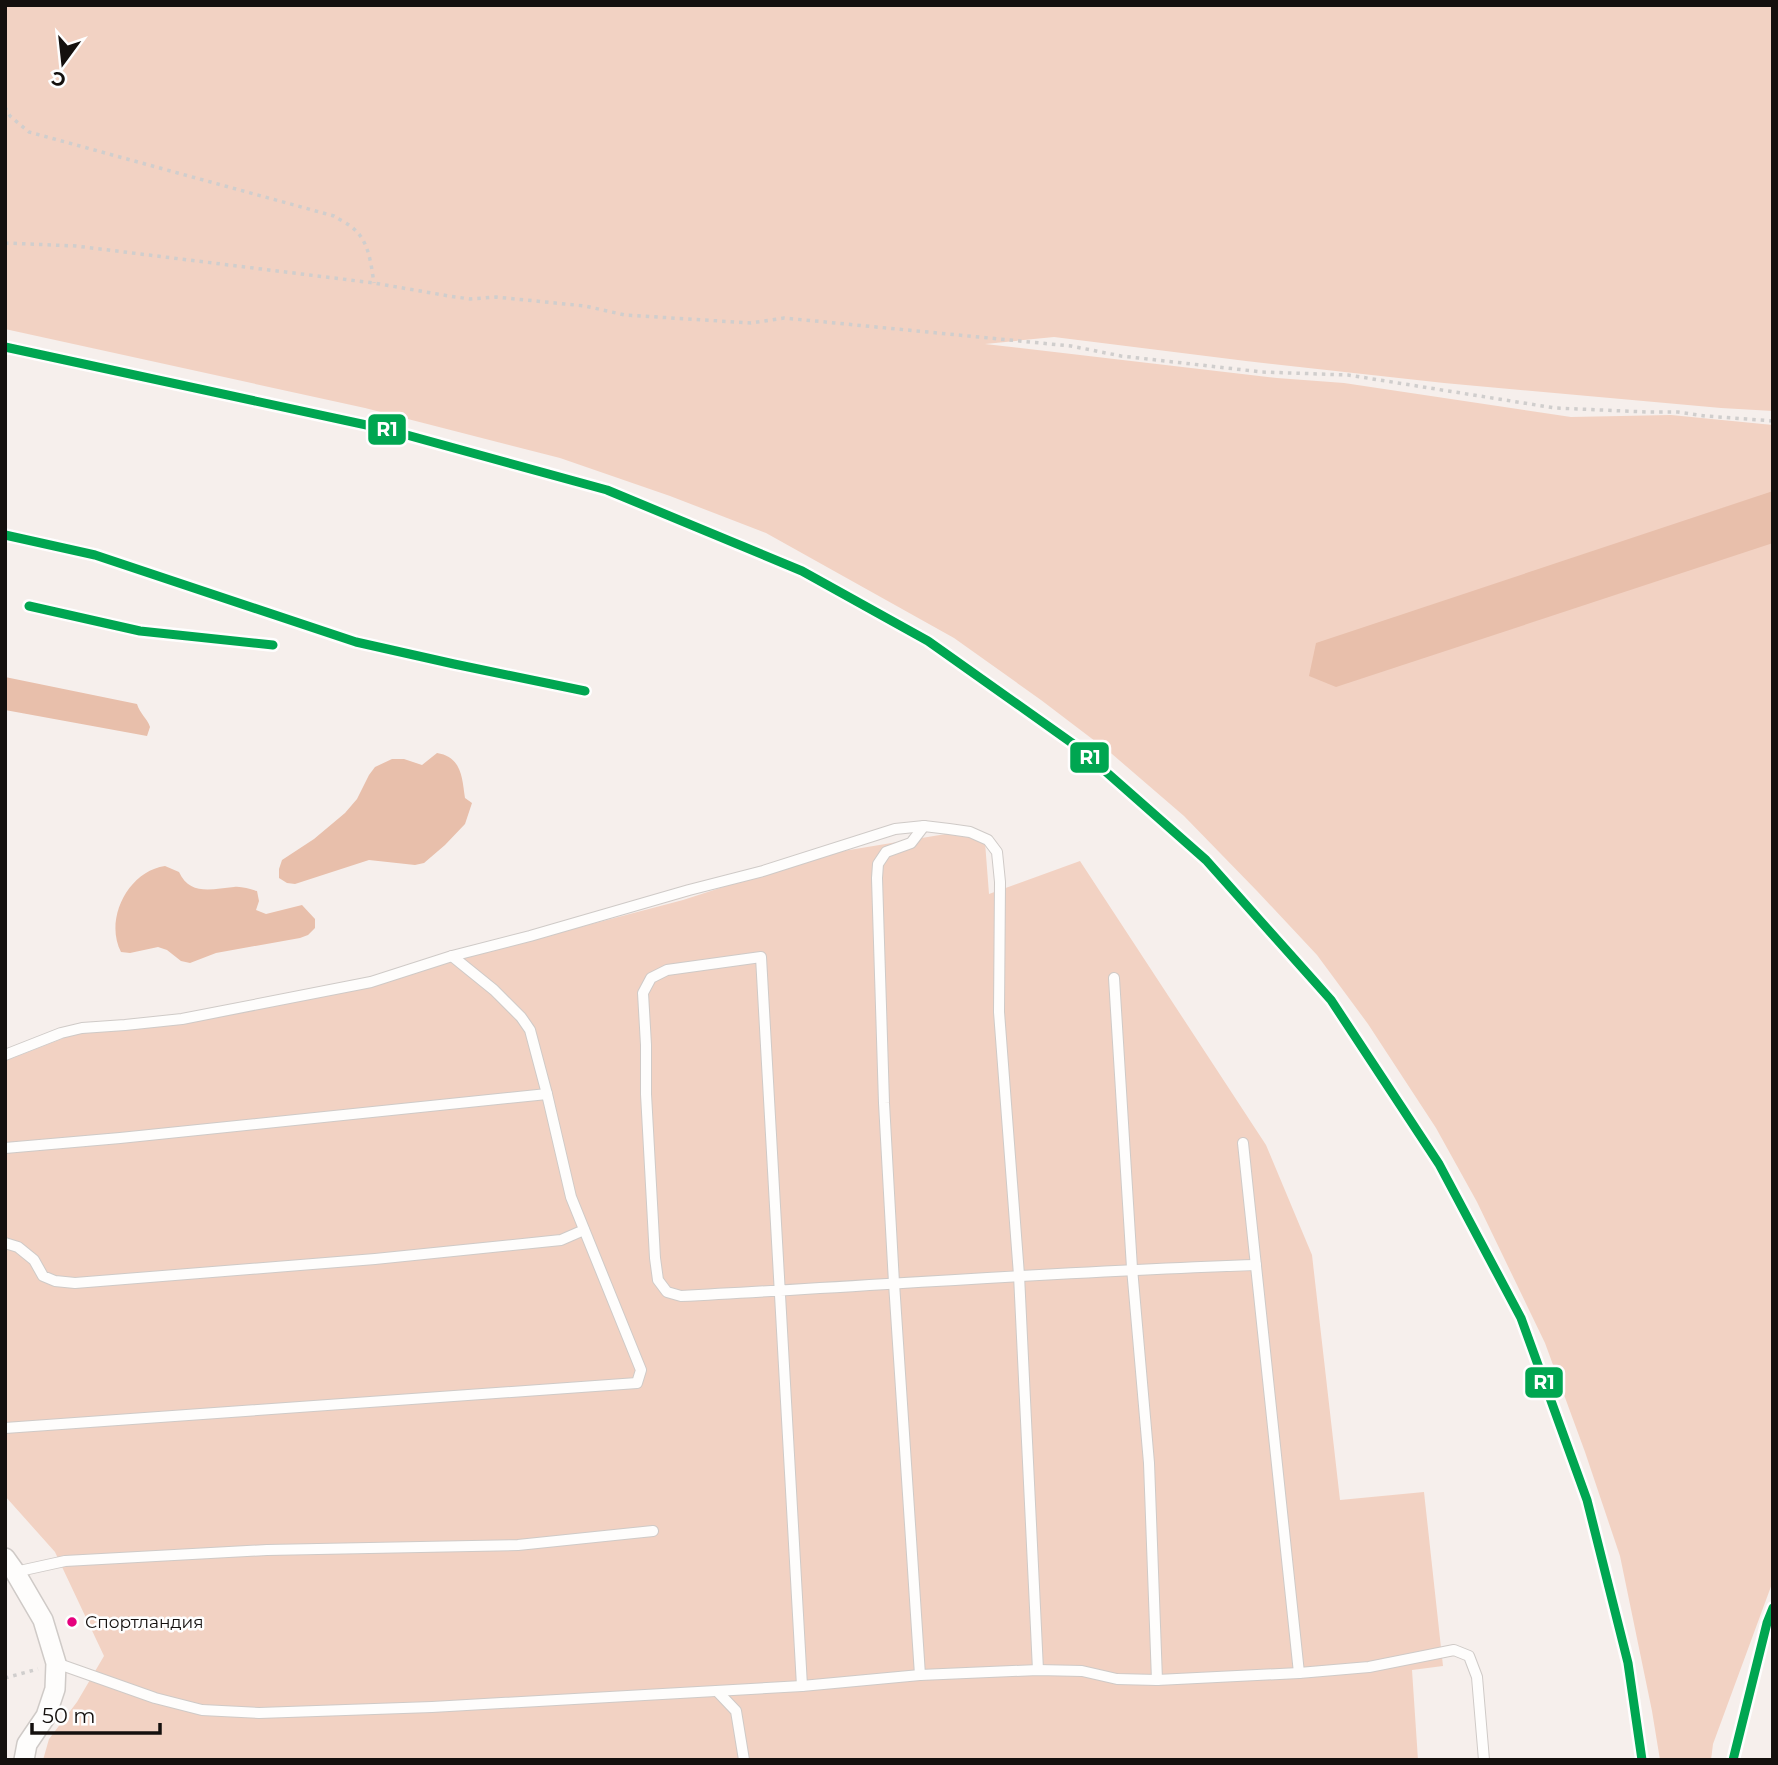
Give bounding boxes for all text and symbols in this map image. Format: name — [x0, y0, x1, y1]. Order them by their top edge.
north arrow — [28, 28, 98, 98]
text: С — [49, 66, 68, 92]
line badge: R1 — [367, 413, 407, 446]
text: R1 — [376, 418, 398, 441]
line badge: R1 — [1069, 741, 1110, 774]
text: R1 — [1079, 746, 1101, 769]
line badge: R1 — [1524, 1366, 1564, 1399]
text: R1 — [1533, 1371, 1555, 1394]
place label: Спортландия — [85, 1612, 203, 1632]
marker: Спортландия — [65, 1615, 79, 1629]
scale bar — [32, 1692, 159, 1736]
text: 50 m — [42, 1703, 96, 1728]

